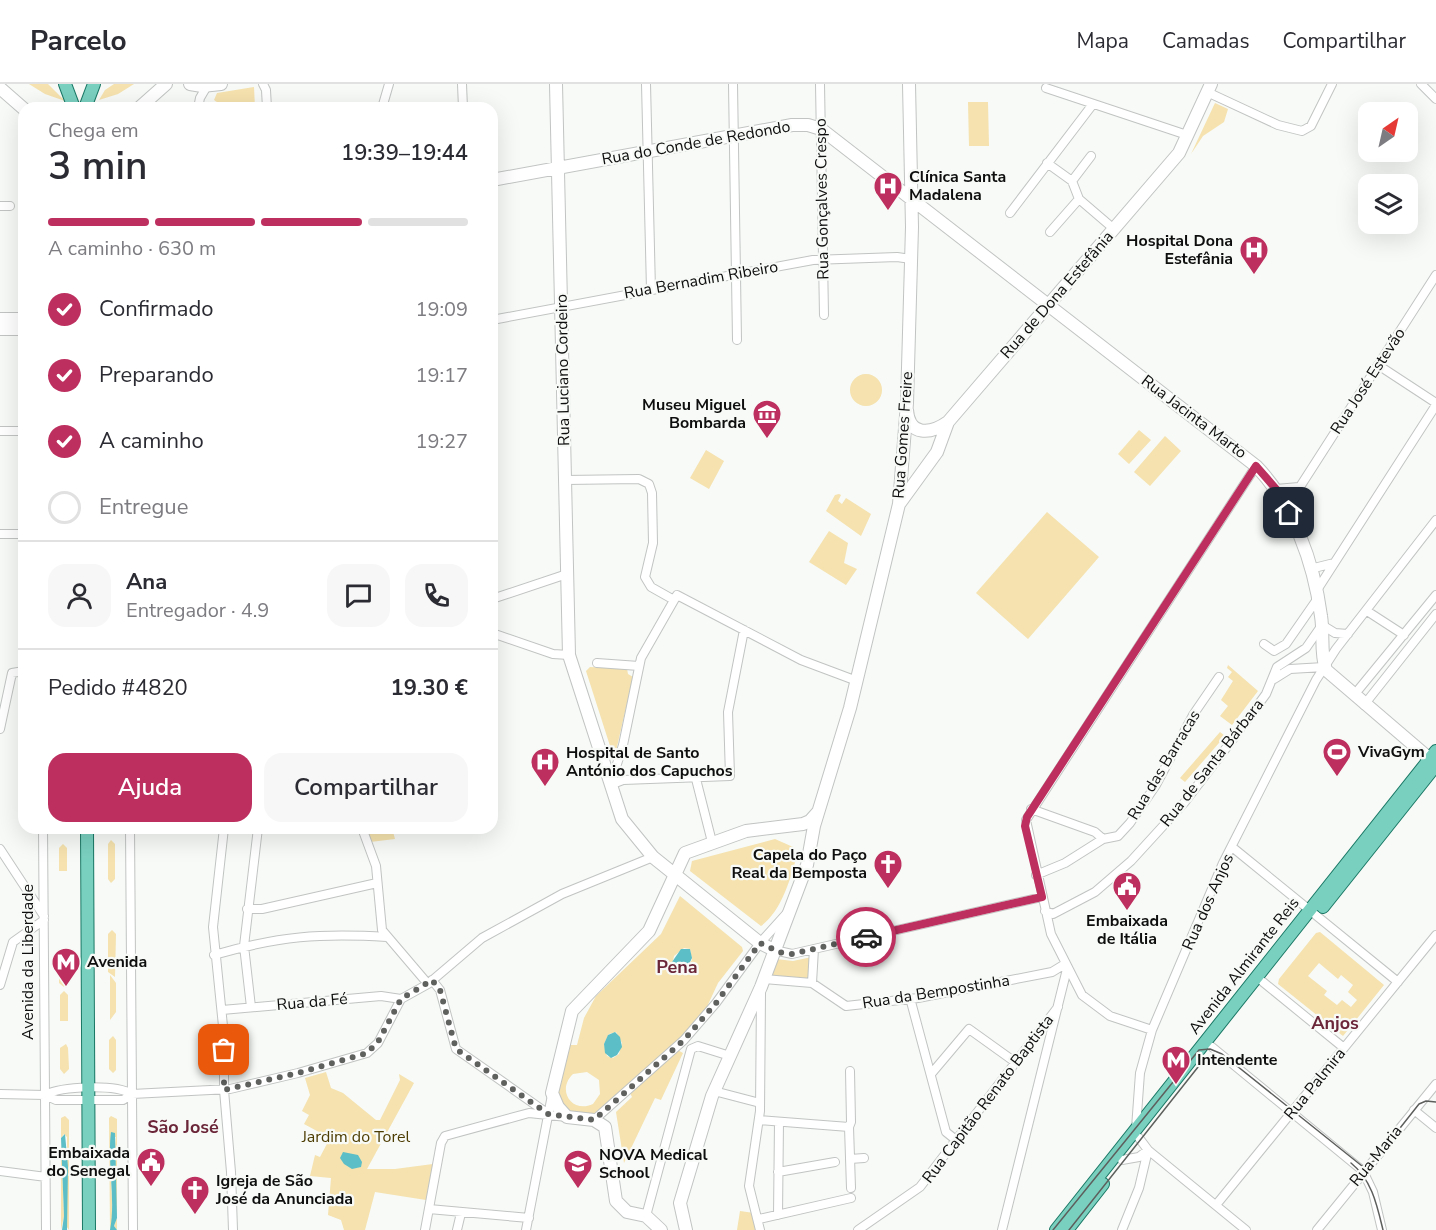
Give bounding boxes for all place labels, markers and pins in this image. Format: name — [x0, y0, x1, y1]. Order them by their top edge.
place label: Clínica Santa Madalena — [909, 166, 1006, 206]
hospital icon: Clínica Santa Madalena — [872, 170, 904, 212]
place label: Hospital Dona Estefânia — [1126, 230, 1233, 270]
hospital icon: Hospital Dona Estefânia — [1238, 234, 1270, 276]
place label: Museu Miguel Bombarda — [642, 394, 746, 434]
museum icon: Museu Miguel Bombarda — [751, 398, 783, 440]
pin — [1263, 487, 1314, 538]
sports icon: VivaGym — [1321, 736, 1353, 778]
place label: VivaGym — [1357, 741, 1425, 763]
place label: Hospital de Santo António dos Capuchos — [566, 742, 733, 782]
hospital icon: Hospital de Santo António dos Capuchos — [529, 746, 561, 788]
place label: Capela do Paço Real da Bemposta — [732, 844, 867, 884]
church icon: Capela do Paço Real da Bemposta — [872, 848, 904, 890]
public building icon: Embaixada de Itália — [1111, 870, 1143, 912]
place label: Embaixada de Itália — [1086, 910, 1168, 950]
metro station icon: Avenida — [50, 946, 82, 988]
place label: Avenida — [87, 951, 147, 973]
pin — [198, 1024, 249, 1075]
metro station icon: Intendente — [1160, 1044, 1192, 1086]
place label: Intendente — [1197, 1049, 1278, 1071]
place label: Embaixada do Senegal — [47, 1142, 130, 1182]
place label: NOVA Medical School — [599, 1144, 708, 1184]
public building icon: Embaixada do Senegal — [135, 1146, 167, 1188]
school or university icon: NOVA Medical School — [562, 1148, 594, 1190]
place label: Igreja de São José da Anunciada — [215, 1170, 353, 1210]
church icon: Igreja de São José da Anunciada — [179, 1174, 211, 1216]

